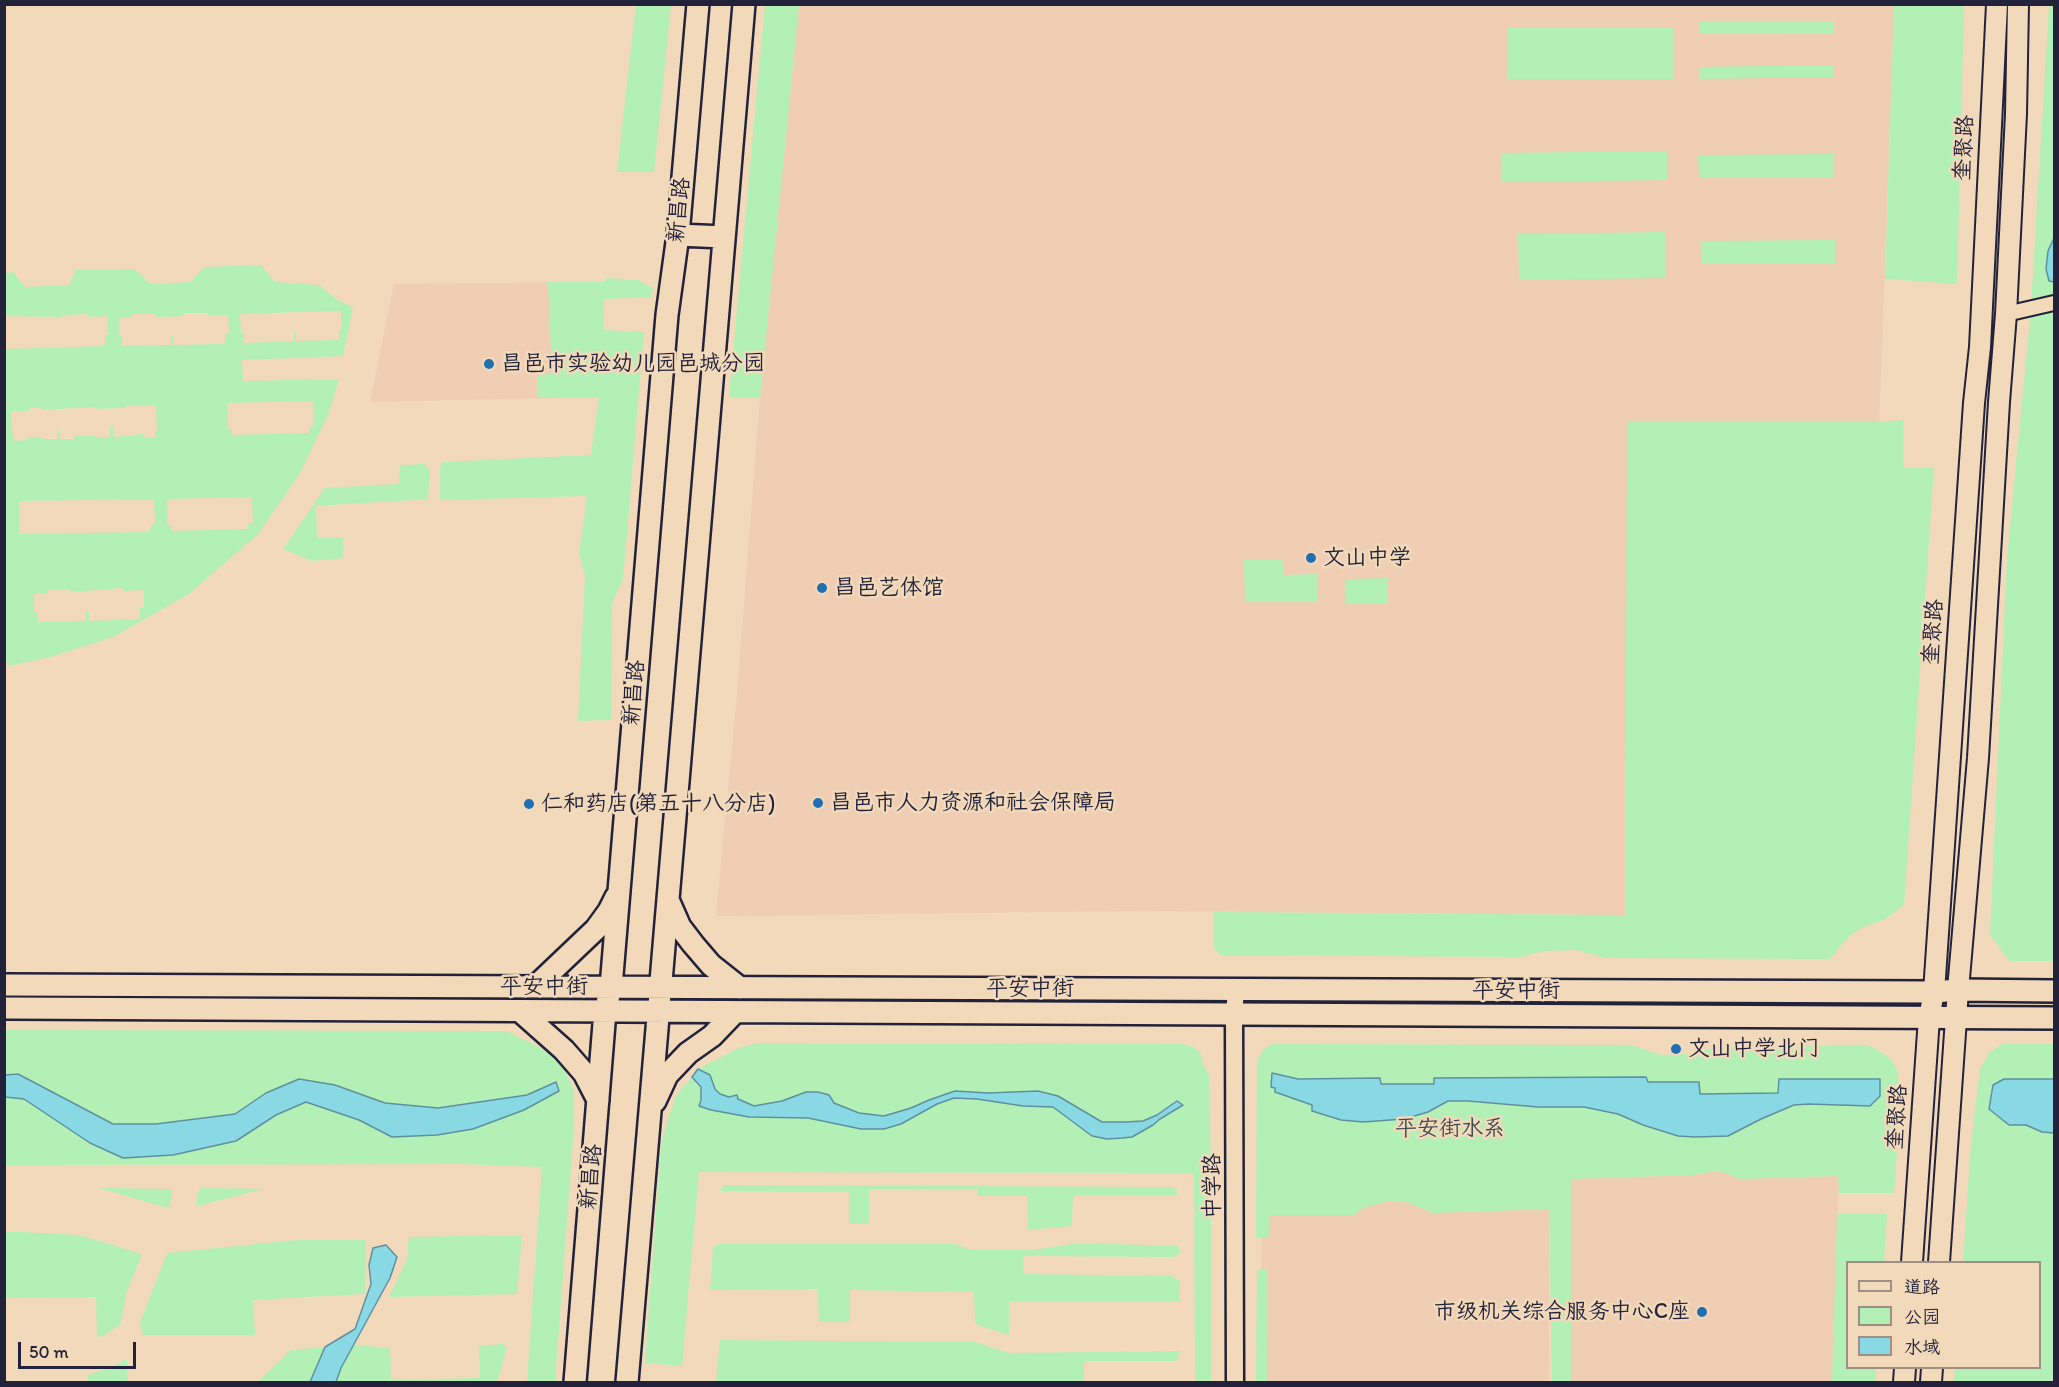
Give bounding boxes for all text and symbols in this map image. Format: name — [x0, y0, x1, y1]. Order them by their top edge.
street label: 奎聚路 — [1950, 114, 1980, 182]
street label: 新昌路 — [663, 176, 697, 244]
place label: 昌邑市实验幼儿园邑城分园 — [501, 351, 765, 377]
marker: 昌邑市实验幼儿园邑城分园 — [482, 357, 496, 371]
place label: 文山中学 — [1323, 545, 1411, 571]
marker: 文山中学 — [1304, 551, 1318, 565]
place label: 昌邑艺体馆 — [834, 575, 944, 601]
marker: 昌邑艺体馆 — [815, 581, 829, 595]
street label: 奎聚路 — [1919, 598, 1949, 666]
street label: 新昌路 — [619, 659, 651, 727]
place label: 昌邑市人力资源和社会保障局 — [830, 790, 1116, 816]
place label: 仁和药店(第五十八分店) — [541, 791, 775, 817]
marker: 昌邑市人力资源和社会保障局 — [811, 796, 825, 810]
marker: 仁和药店(第五十八分店) — [522, 797, 536, 811]
street label: 平安中街 — [500, 974, 588, 1000]
street label: 平安中街 — [986, 976, 1074, 1002]
street label: 平安中街 — [1472, 978, 1560, 1004]
place label: 文山中学北门 — [1688, 1036, 1820, 1062]
marker: 文山中学北门 — [1669, 1042, 1683, 1056]
street label: 奎聚路 — [1883, 1083, 1913, 1151]
park label: 平安街水系 — [1395, 1116, 1505, 1142]
street label: 新昌路 — [576, 1143, 608, 1211]
street label: 中学路 — [1200, 1153, 1226, 1219]
legend — [1846, 1261, 2041, 1369]
text: 道路 — [1904, 1276, 1940, 1298]
place label: 市级机关综合服务中心C座 — [1434, 1299, 1690, 1325]
marker: 市级机关综合服务中心C座 — [1695, 1305, 1709, 1319]
text: 公园 — [1904, 1306, 1940, 1328]
scale bar — [21, 1330, 140, 1368]
text: 水域 — [1904, 1336, 1940, 1358]
text: 50 m — [29, 1341, 69, 1363]

